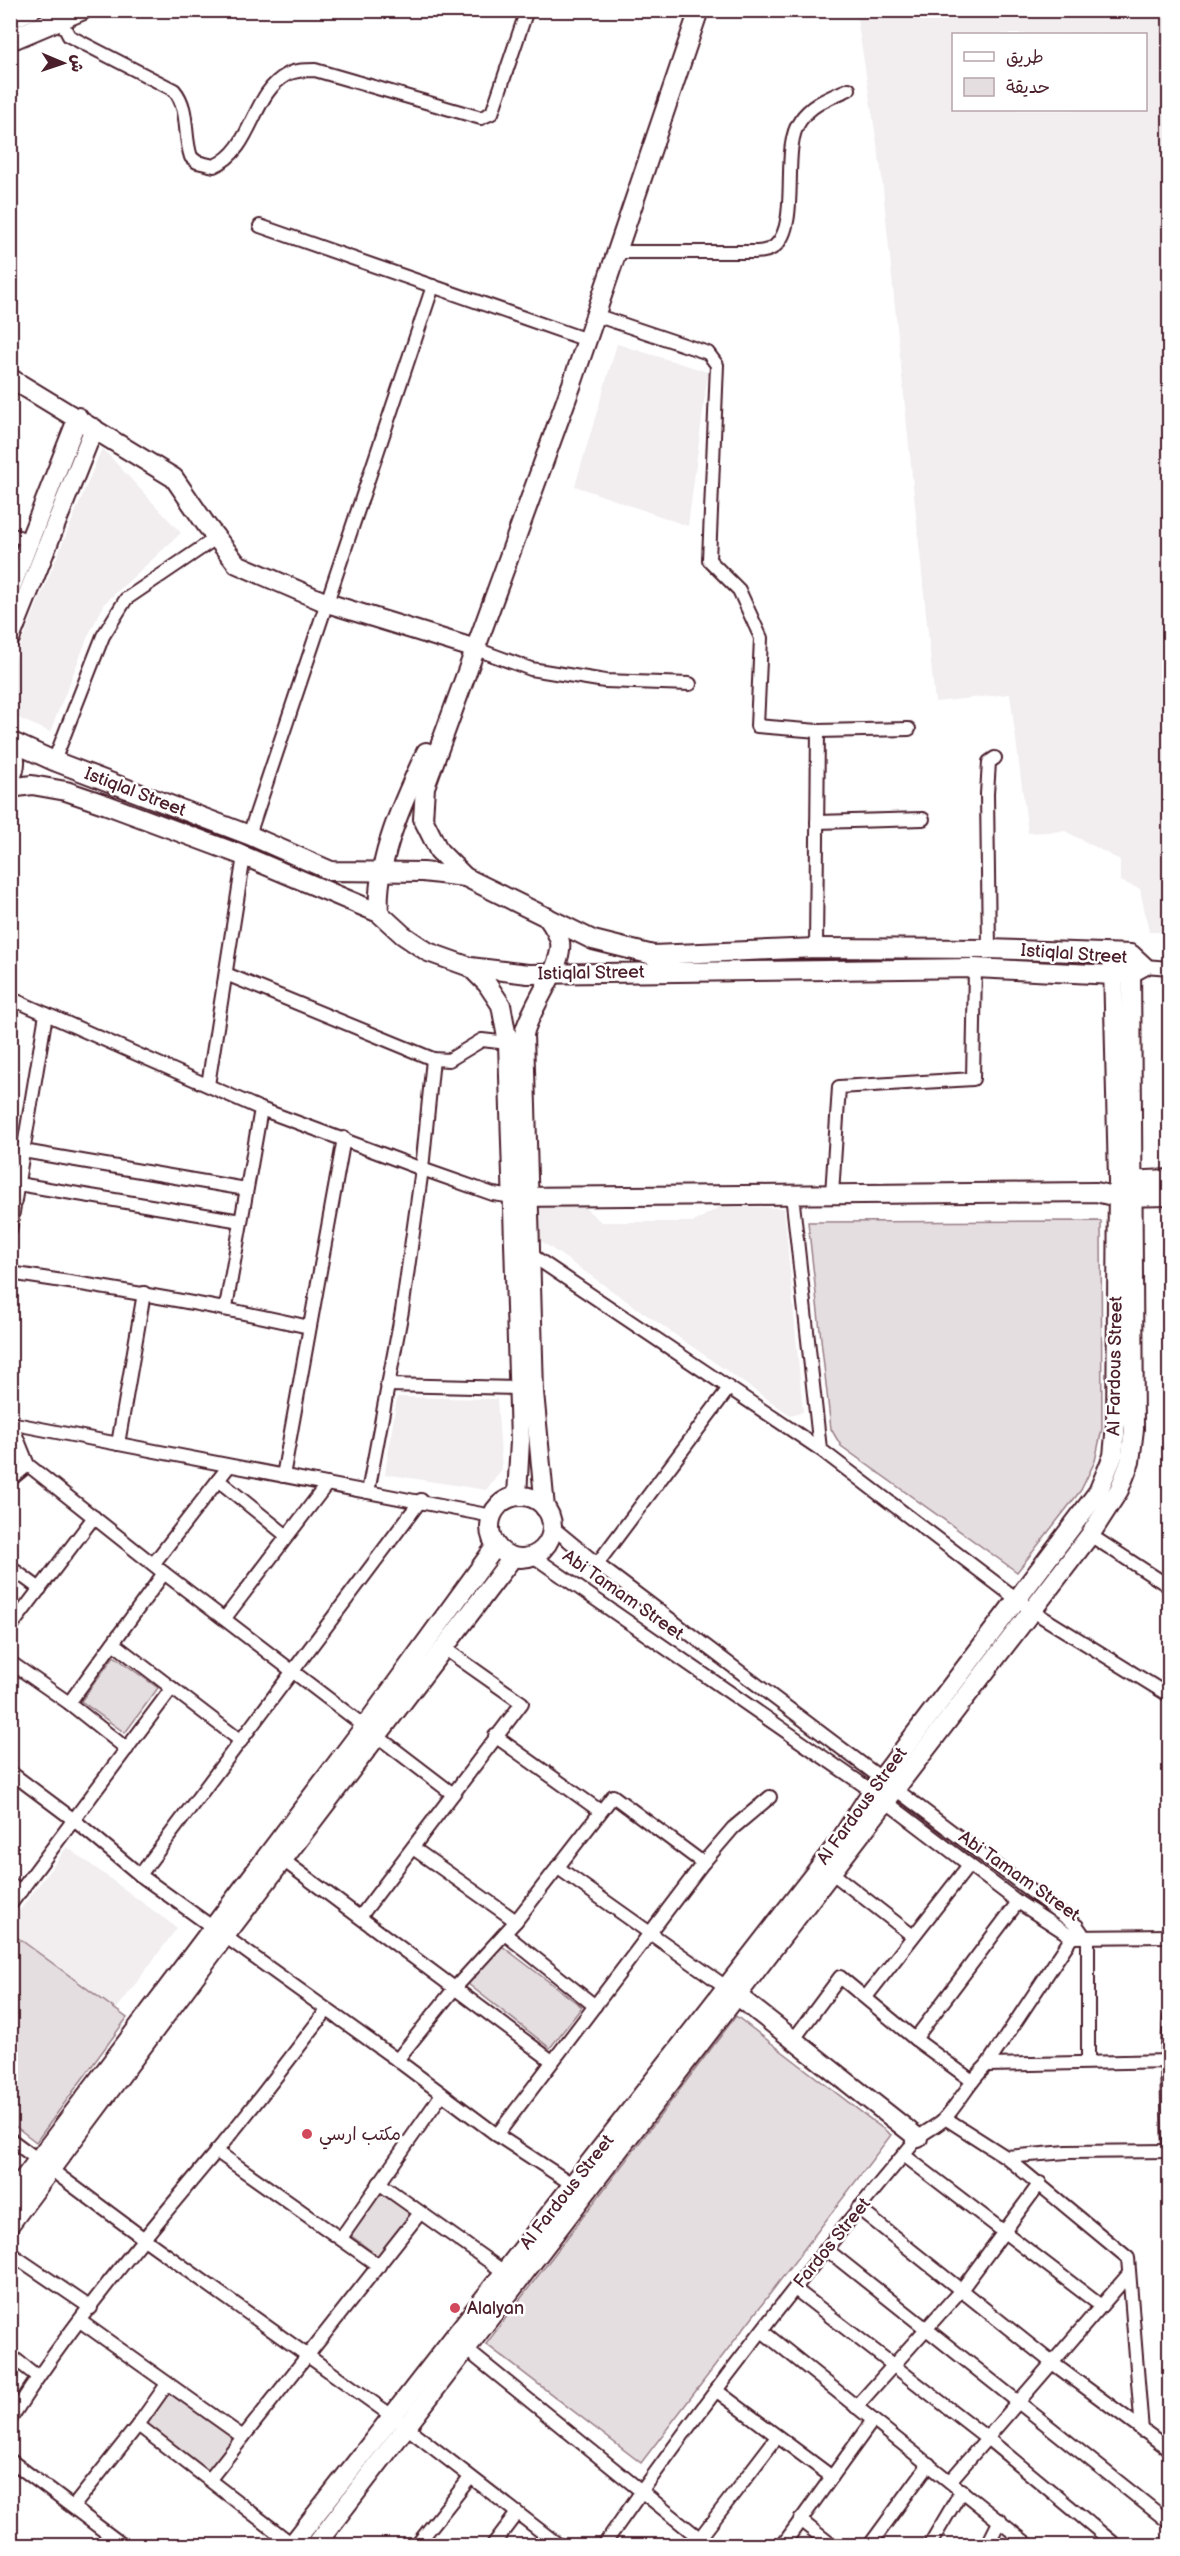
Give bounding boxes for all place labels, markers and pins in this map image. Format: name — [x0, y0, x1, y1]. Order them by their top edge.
place label: مكتب ارسي — [319, 2124, 401, 2150]
marker: مكتب ارسي — [300, 2127, 314, 2141]
place label: Alalyan — [467, 2298, 524, 2319]
marker: Alalyan — [448, 2301, 462, 2315]

